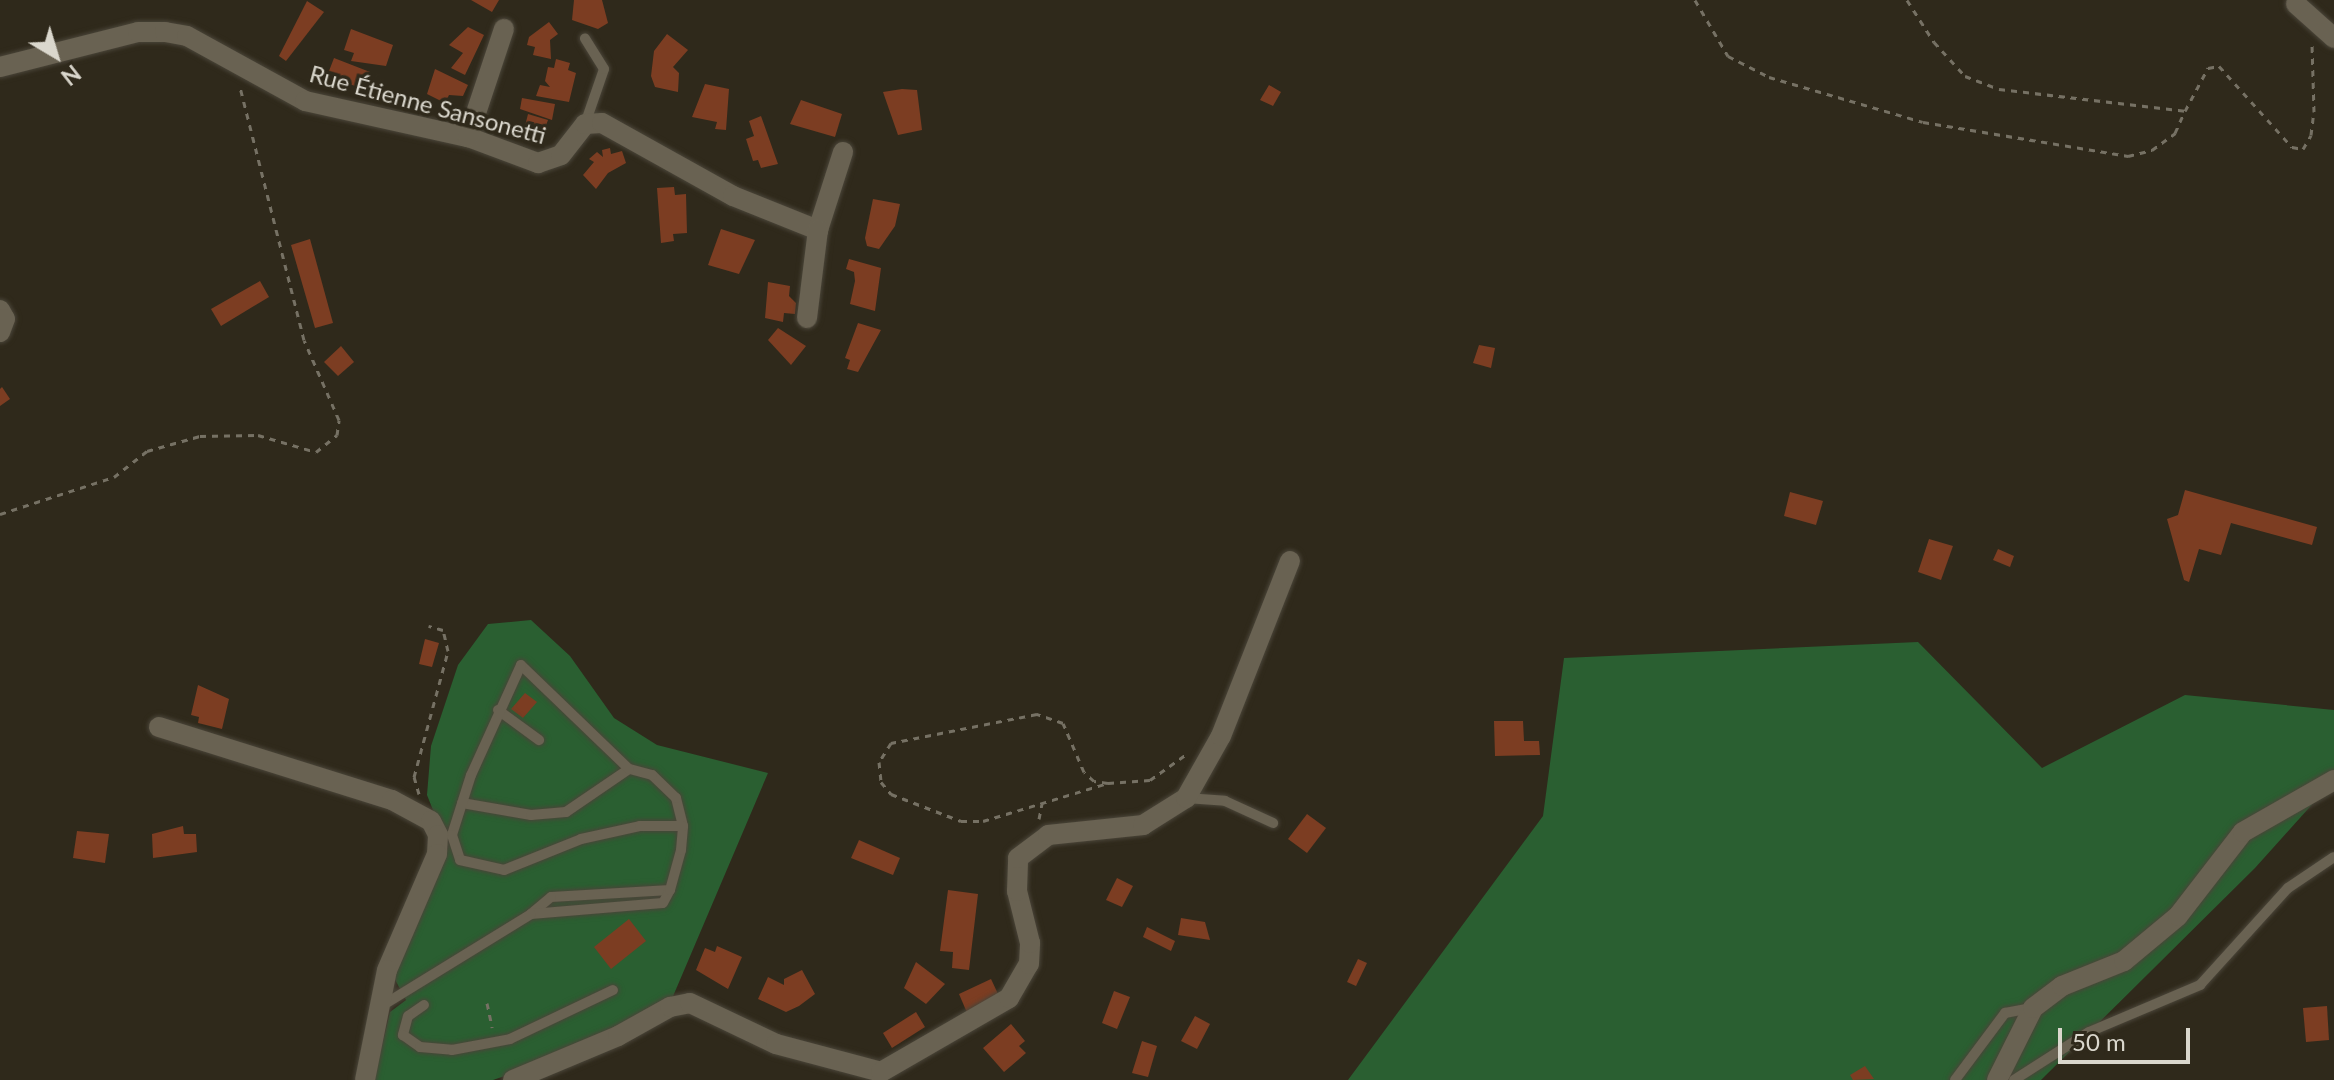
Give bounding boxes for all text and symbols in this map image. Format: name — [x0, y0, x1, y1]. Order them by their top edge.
north arrow — [16, 16, 96, 96]
text: N — [56, 59, 86, 91]
street label: Rue Étienne Sansonetti — [307, 59, 549, 149]
scale bar — [2062, 1012, 2194, 1062]
text: 50 m — [2072, 1027, 2126, 1056]

